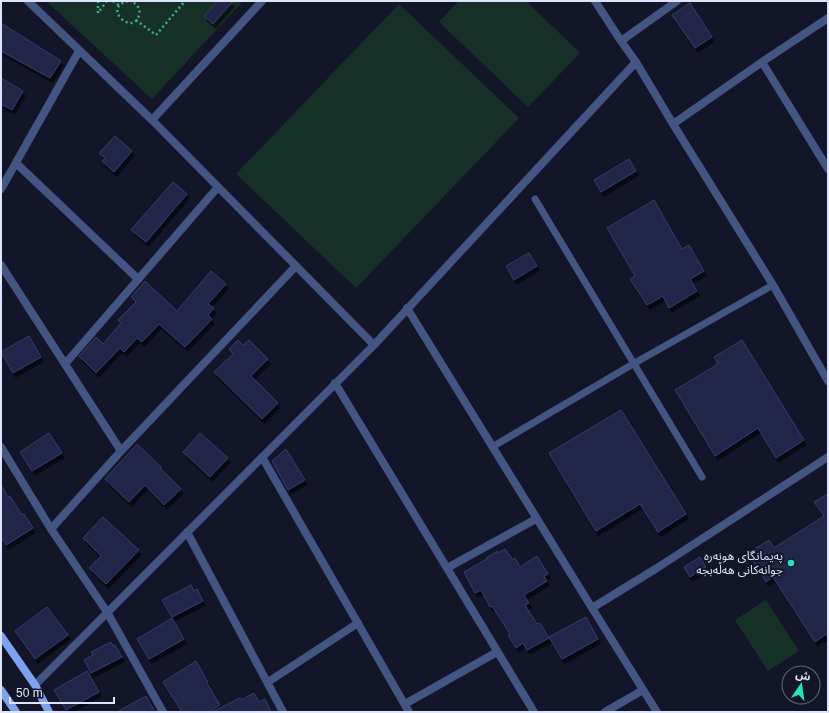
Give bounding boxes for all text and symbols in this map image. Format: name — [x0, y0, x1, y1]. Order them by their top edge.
place label: پەیمانگای هونەرە جوانەکانی هەڵەبجە — [696, 549, 783, 577]
marker: پەیمانگای هونەرە جوانەکانی هەڵەبجە — [786, 558, 796, 568]
north arrow — [781, 665, 821, 705]
text: ش — [794, 668, 812, 684]
scale bar — [10, 679, 114, 705]
text: 50 m — [16, 686, 43, 700]

